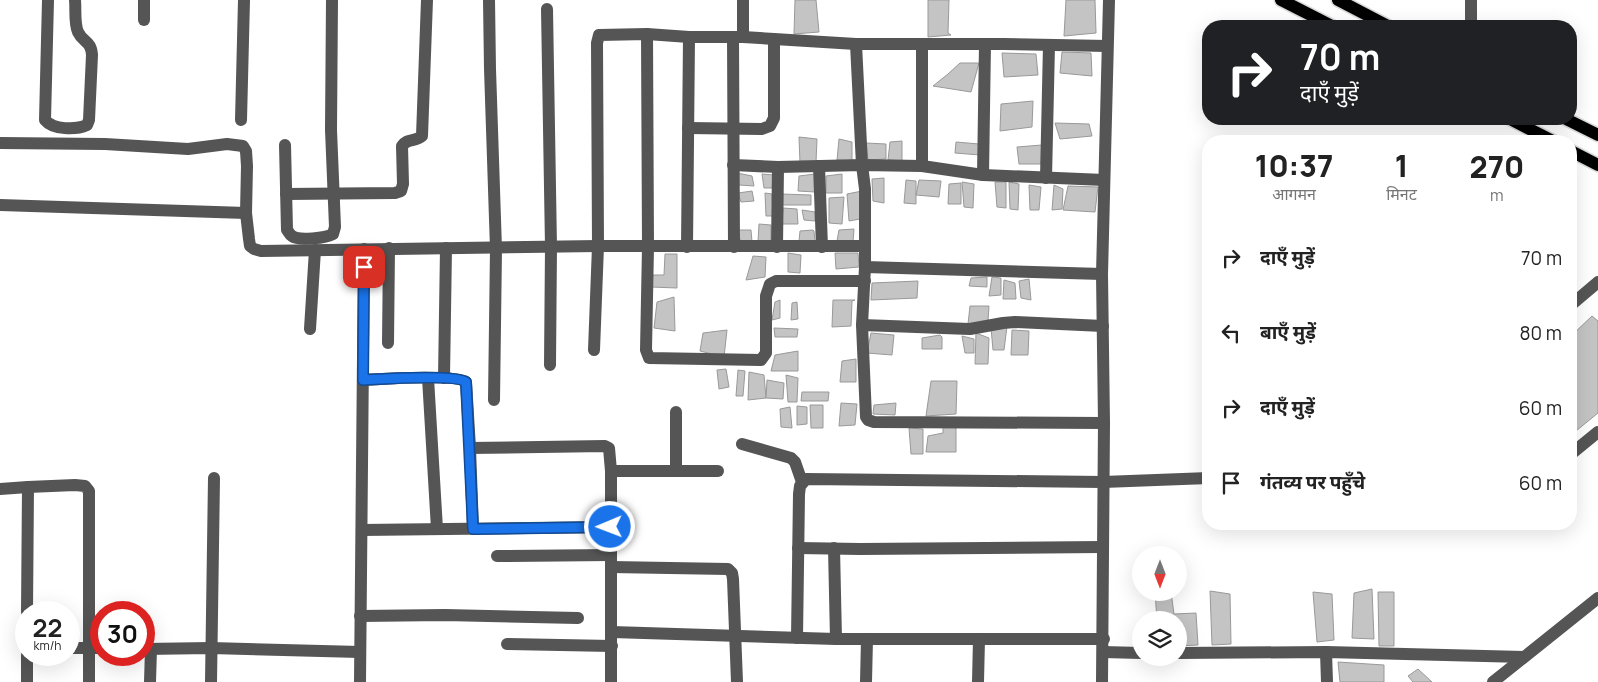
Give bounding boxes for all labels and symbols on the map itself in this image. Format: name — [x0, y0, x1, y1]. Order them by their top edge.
pin — [343, 246, 385, 288]
position arrow — [583, 500, 635, 552]
north arrow — [1132, 546, 1188, 601]
speed limit sign: 30 — [90, 601, 155, 666]

